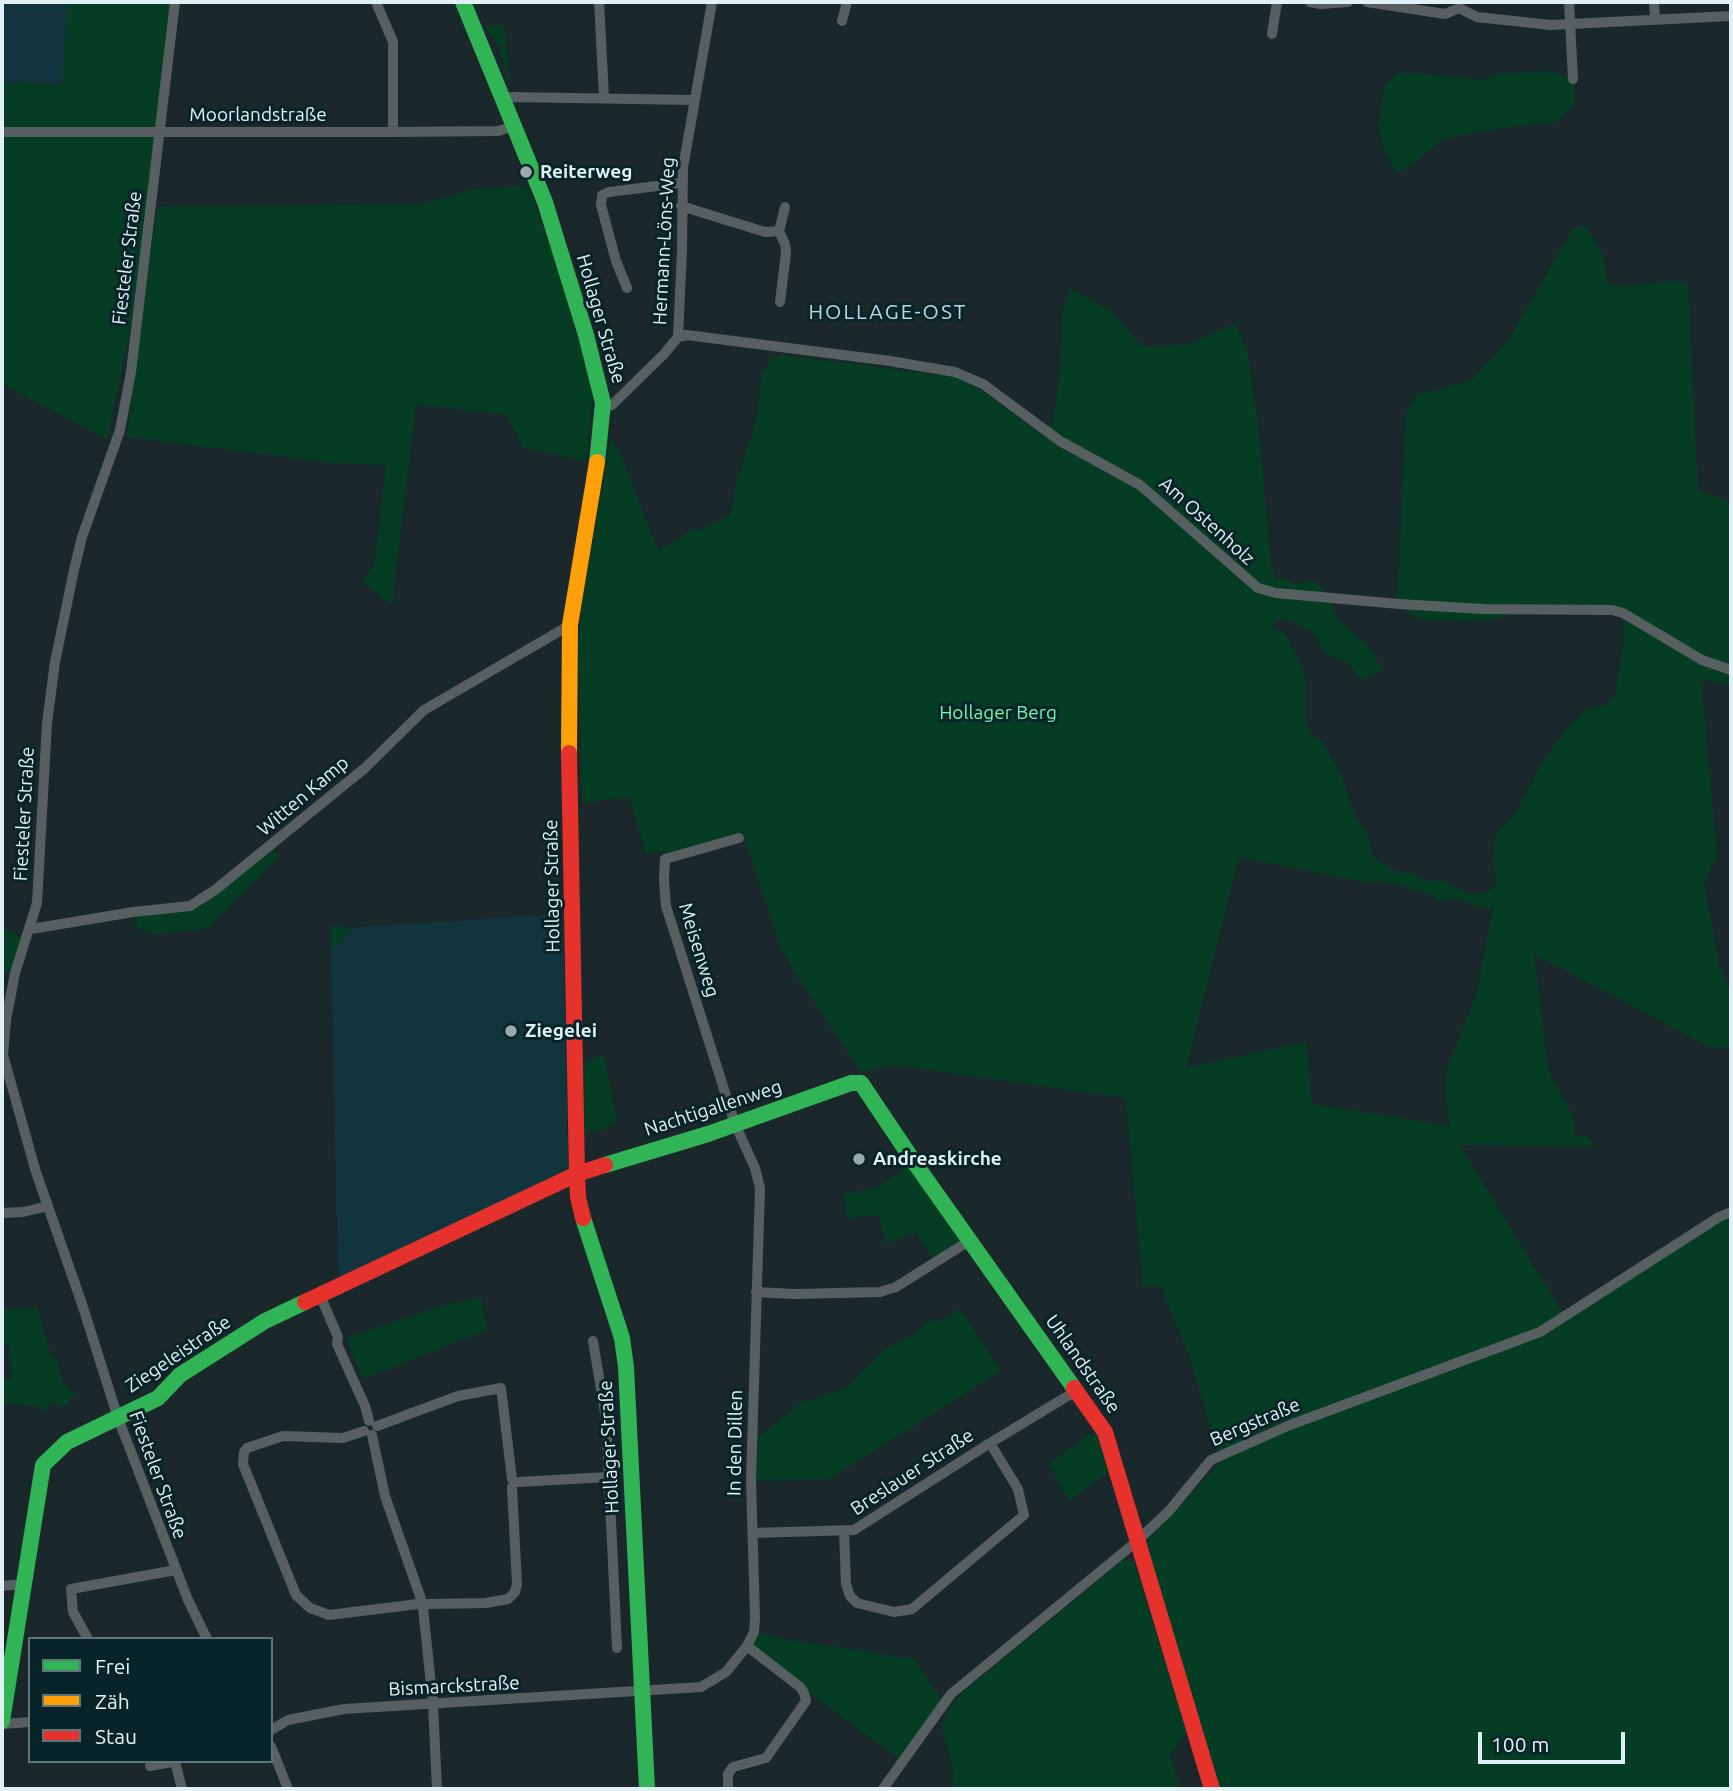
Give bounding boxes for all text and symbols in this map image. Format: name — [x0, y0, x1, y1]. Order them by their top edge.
street label: Moorlandstraße — [189, 104, 327, 126]
street label: Hermann-Löns-Weg — [648, 156, 680, 326]
place label: Reiterweg — [540, 161, 632, 183]
marker: Reiterweg — [518, 164, 534, 180]
street label: Fiesteler Straße — [107, 190, 147, 326]
street label: Hollager Straße — [572, 252, 630, 386]
district label: HOLLAGE-OST — [810, 299, 966, 325]
street label: Am Ostenholz — [1155, 472, 1259, 570]
park label: Hollager Berg — [939, 702, 1057, 724]
street label: Fiesteler Straße — [9, 746, 39, 882]
street label: Witten Kamp — [253, 751, 353, 841]
street label: Hollager Straße — [539, 819, 565, 953]
street label: Meisenweg — [674, 900, 724, 1000]
place label: Ziegelei — [525, 1020, 597, 1042]
marker: Ziegelei — [503, 1023, 519, 1039]
street label: Nachtigallenweg — [641, 1075, 785, 1141]
place label: Andreaskirche — [873, 1148, 1002, 1170]
marker: Andreaskirche — [851, 1151, 867, 1167]
street label: Ziegeleistraße — [121, 1310, 235, 1398]
street label: Uhlandstraße — [1041, 1310, 1125, 1418]
street label: Hollager Straße — [594, 1380, 624, 1514]
street label: In den Dillen — [723, 1390, 747, 1496]
street label: Bergstraße — [1207, 1393, 1303, 1451]
street label: Fiesteler Straße — [124, 1408, 192, 1542]
street label: Breslauer Straße — [846, 1424, 978, 1520]
legend — [28, 1637, 273, 1763]
text: Frei — [95, 1654, 130, 1678]
street label: Bismarckstraße — [388, 1671, 520, 1701]
text: Zäh — [95, 1689, 130, 1713]
scale bar — [1481, 1718, 1628, 1762]
text: Stau — [95, 1724, 137, 1748]
text: 100 m — [1491, 1732, 1549, 1756]

